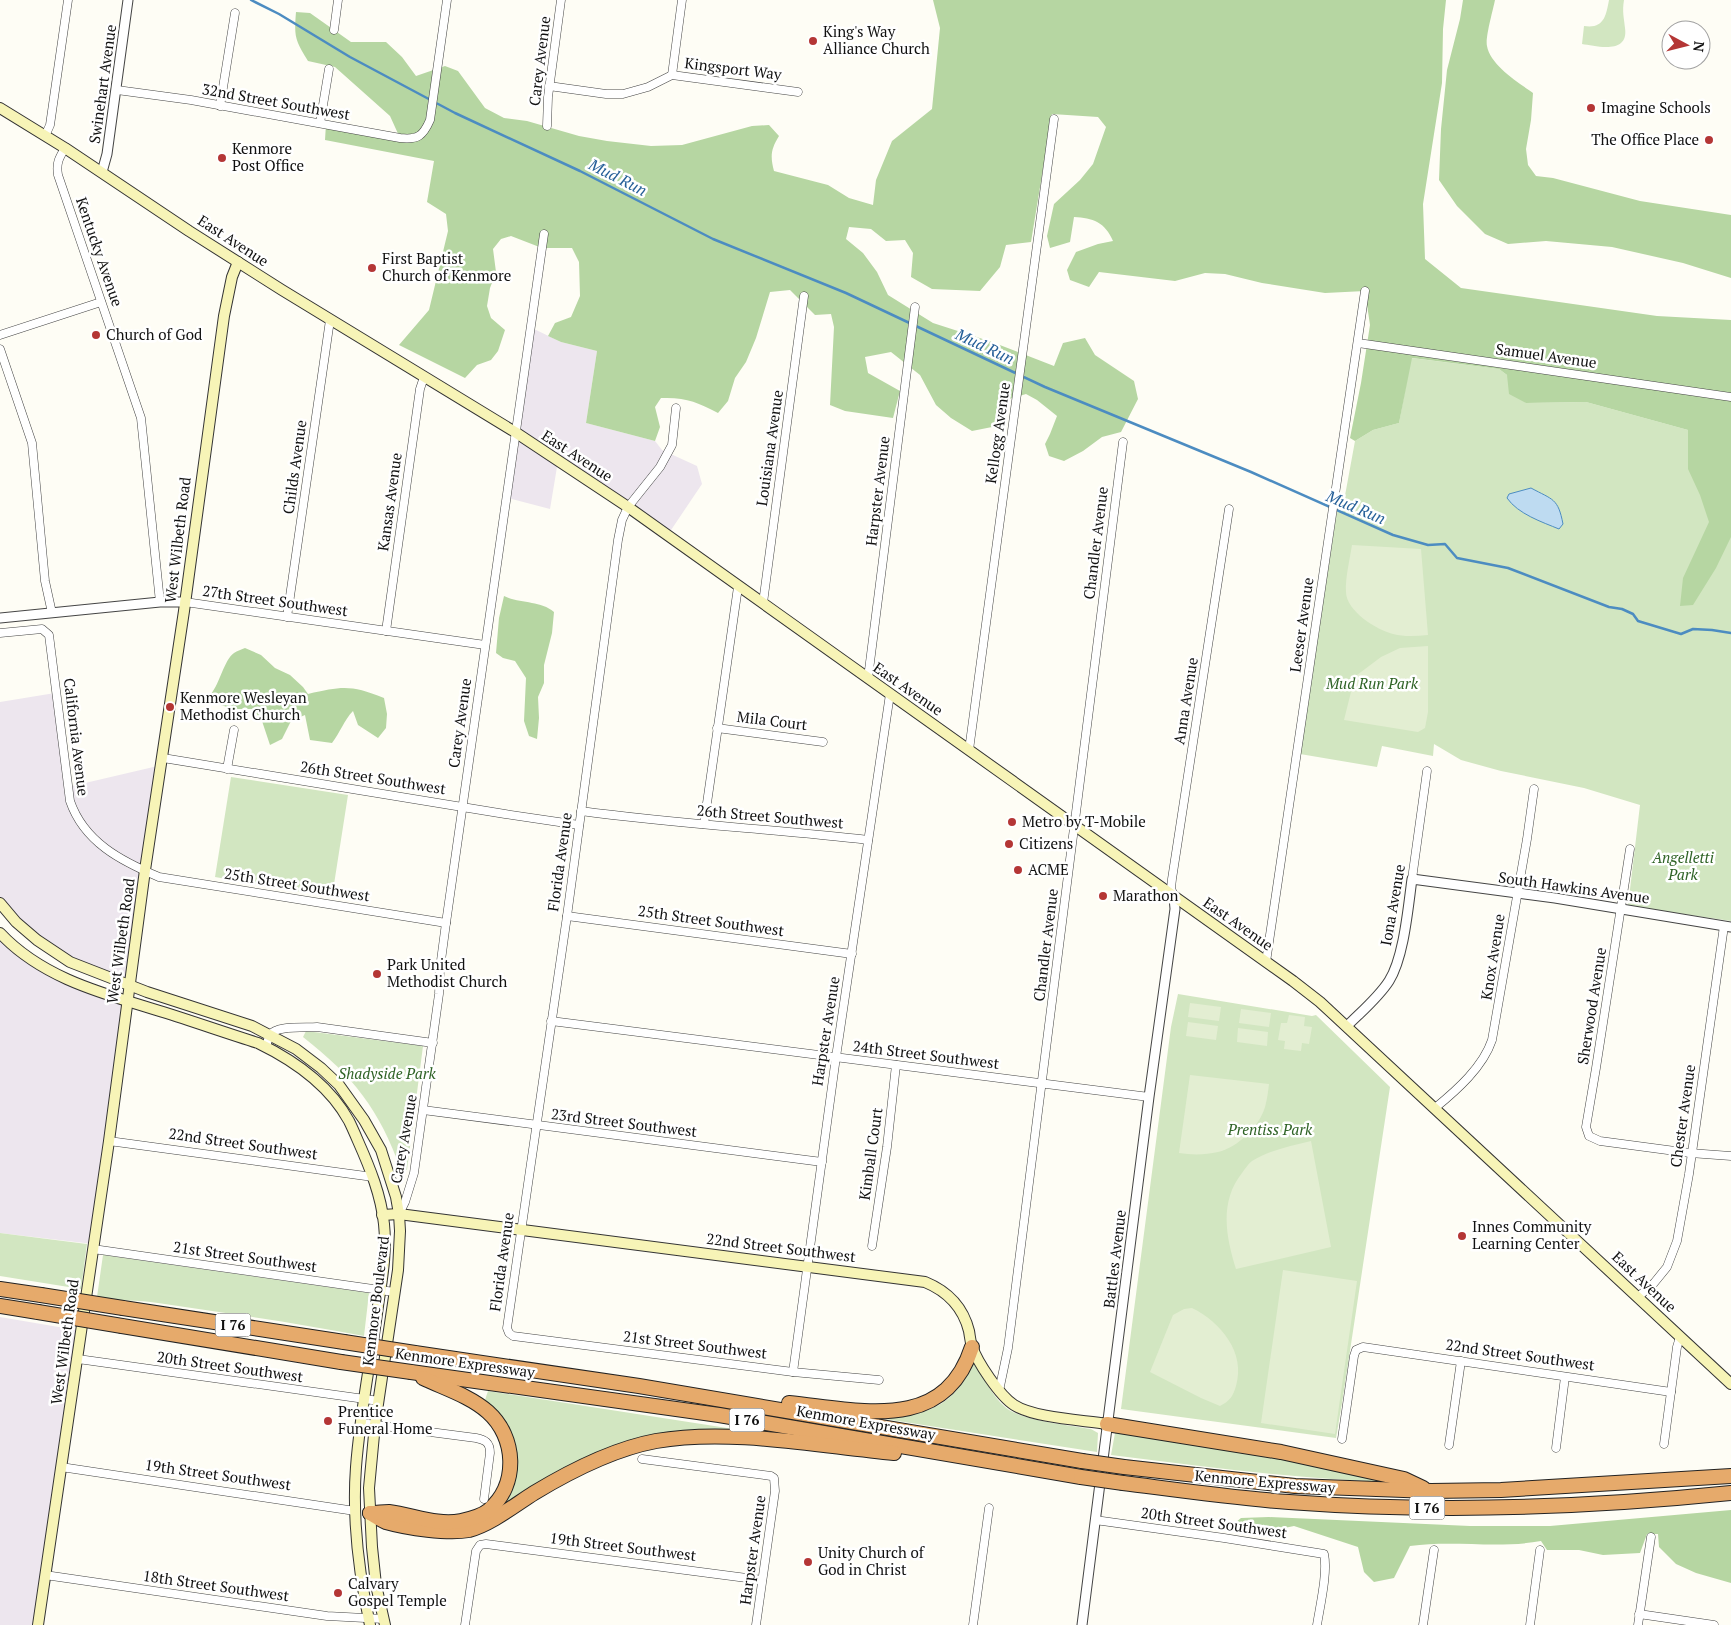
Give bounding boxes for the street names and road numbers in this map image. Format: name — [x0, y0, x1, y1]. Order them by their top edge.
street label: Carey Avenue — [524, 15, 554, 107]
street label: Swinehart Avenue — [84, 23, 120, 145]
street label: Kingsport Way — [684, 52, 783, 84]
street label: 32nd Street Southwest — [200, 78, 352, 124]
street label: Kentucky Avenue — [72, 194, 128, 309]
street label: East Avenue — [194, 210, 273, 271]
street label: Samuel Avenue — [1494, 338, 1598, 372]
street label: Kellogg Avenue — [980, 381, 1014, 485]
street label: Louisiana Avenue — [751, 388, 787, 507]
street label: Childs Avenue — [278, 419, 311, 515]
street label: East Avenue — [538, 425, 617, 486]
street label: Harpster Avenue — [860, 435, 894, 547]
street label: Kansas Avenue — [372, 451, 406, 552]
street label: West Wilbeth Road — [159, 476, 195, 604]
street label: Chandler Avenue — [1078, 485, 1112, 600]
street label: Leeser Avenue — [1284, 576, 1318, 674]
street label: 27th Street Southwest — [201, 580, 350, 620]
street label: Anna Avenue — [1168, 656, 1202, 746]
street label: East Avenue — [870, 657, 947, 720]
street label: California Avenue — [60, 677, 94, 797]
street label: Carey Avenue — [443, 677, 475, 769]
street label: Mila Court — [736, 706, 809, 734]
street label: 26th Street Southwest — [299, 756, 448, 798]
street label: 26th Street Southwest — [696, 800, 845, 832]
street label: Florida Avenue — [542, 811, 576, 913]
street label: Iona Avenue — [1375, 862, 1409, 947]
street label: 25th Street Southwest — [223, 863, 372, 905]
street label: South Hawkins Avenue — [1497, 866, 1651, 908]
street label: West Wilbeth Road — [101, 877, 139, 1005]
street label: Chandler Avenue — [1028, 887, 1062, 1002]
street label: East Avenue — [1200, 892, 1277, 955]
street label: 25th Street Southwest — [637, 900, 786, 940]
street label: Knox Avenue — [1475, 912, 1509, 1001]
street label: Sherwood Avenue — [1572, 946, 1610, 1066]
street label: Harpster Avenue — [806, 975, 844, 1087]
street label: 24th Street Southwest — [852, 1035, 1001, 1073]
street label: Chester Avenue — [1665, 1063, 1699, 1169]
street label: Carey Avenue — [385, 1093, 421, 1185]
street label: 23rd Street Southwest — [550, 1103, 699, 1141]
street label: Kimball Court — [854, 1106, 886, 1201]
street label: 22nd Street Southwest — [167, 1123, 319, 1163]
street label: Battles Avenue — [1098, 1209, 1130, 1309]
street label: Florida Avenue — [484, 1211, 518, 1313]
street label: 22nd Street Southwest — [705, 1228, 857, 1266]
street label: Kenmore Boulevard — [357, 1235, 393, 1367]
street label: 21st Street Southwest — [172, 1236, 319, 1276]
street label: East Avenue — [1608, 1246, 1681, 1316]
street label: West Wilbeth Road — [45, 1278, 83, 1406]
road number: I 76 — [216, 1314, 250, 1336]
street label: 21st Street Southwest — [622, 1325, 769, 1363]
street label: 22nd Street Southwest — [1444, 1334, 1596, 1374]
street label: Kenmore Expressway — [394, 1342, 537, 1382]
street label: 20th Street Southwest — [156, 1346, 305, 1386]
street label: Kenmore Expressway — [795, 1400, 938, 1444]
road number: I 76 — [730, 1408, 764, 1432]
street label: 19th Street Southwest — [144, 1454, 293, 1494]
street label: Kenmore Expressway — [1194, 1465, 1337, 1497]
street label: Harpster Avenue — [734, 1494, 770, 1606]
road number: I 76 — [1410, 1496, 1444, 1520]
street label: 20th Street Southwest — [1140, 1502, 1289, 1542]
street label: 19th Street Southwest — [549, 1527, 698, 1565]
street label: 18th Street Southwest — [142, 1565, 291, 1605]

